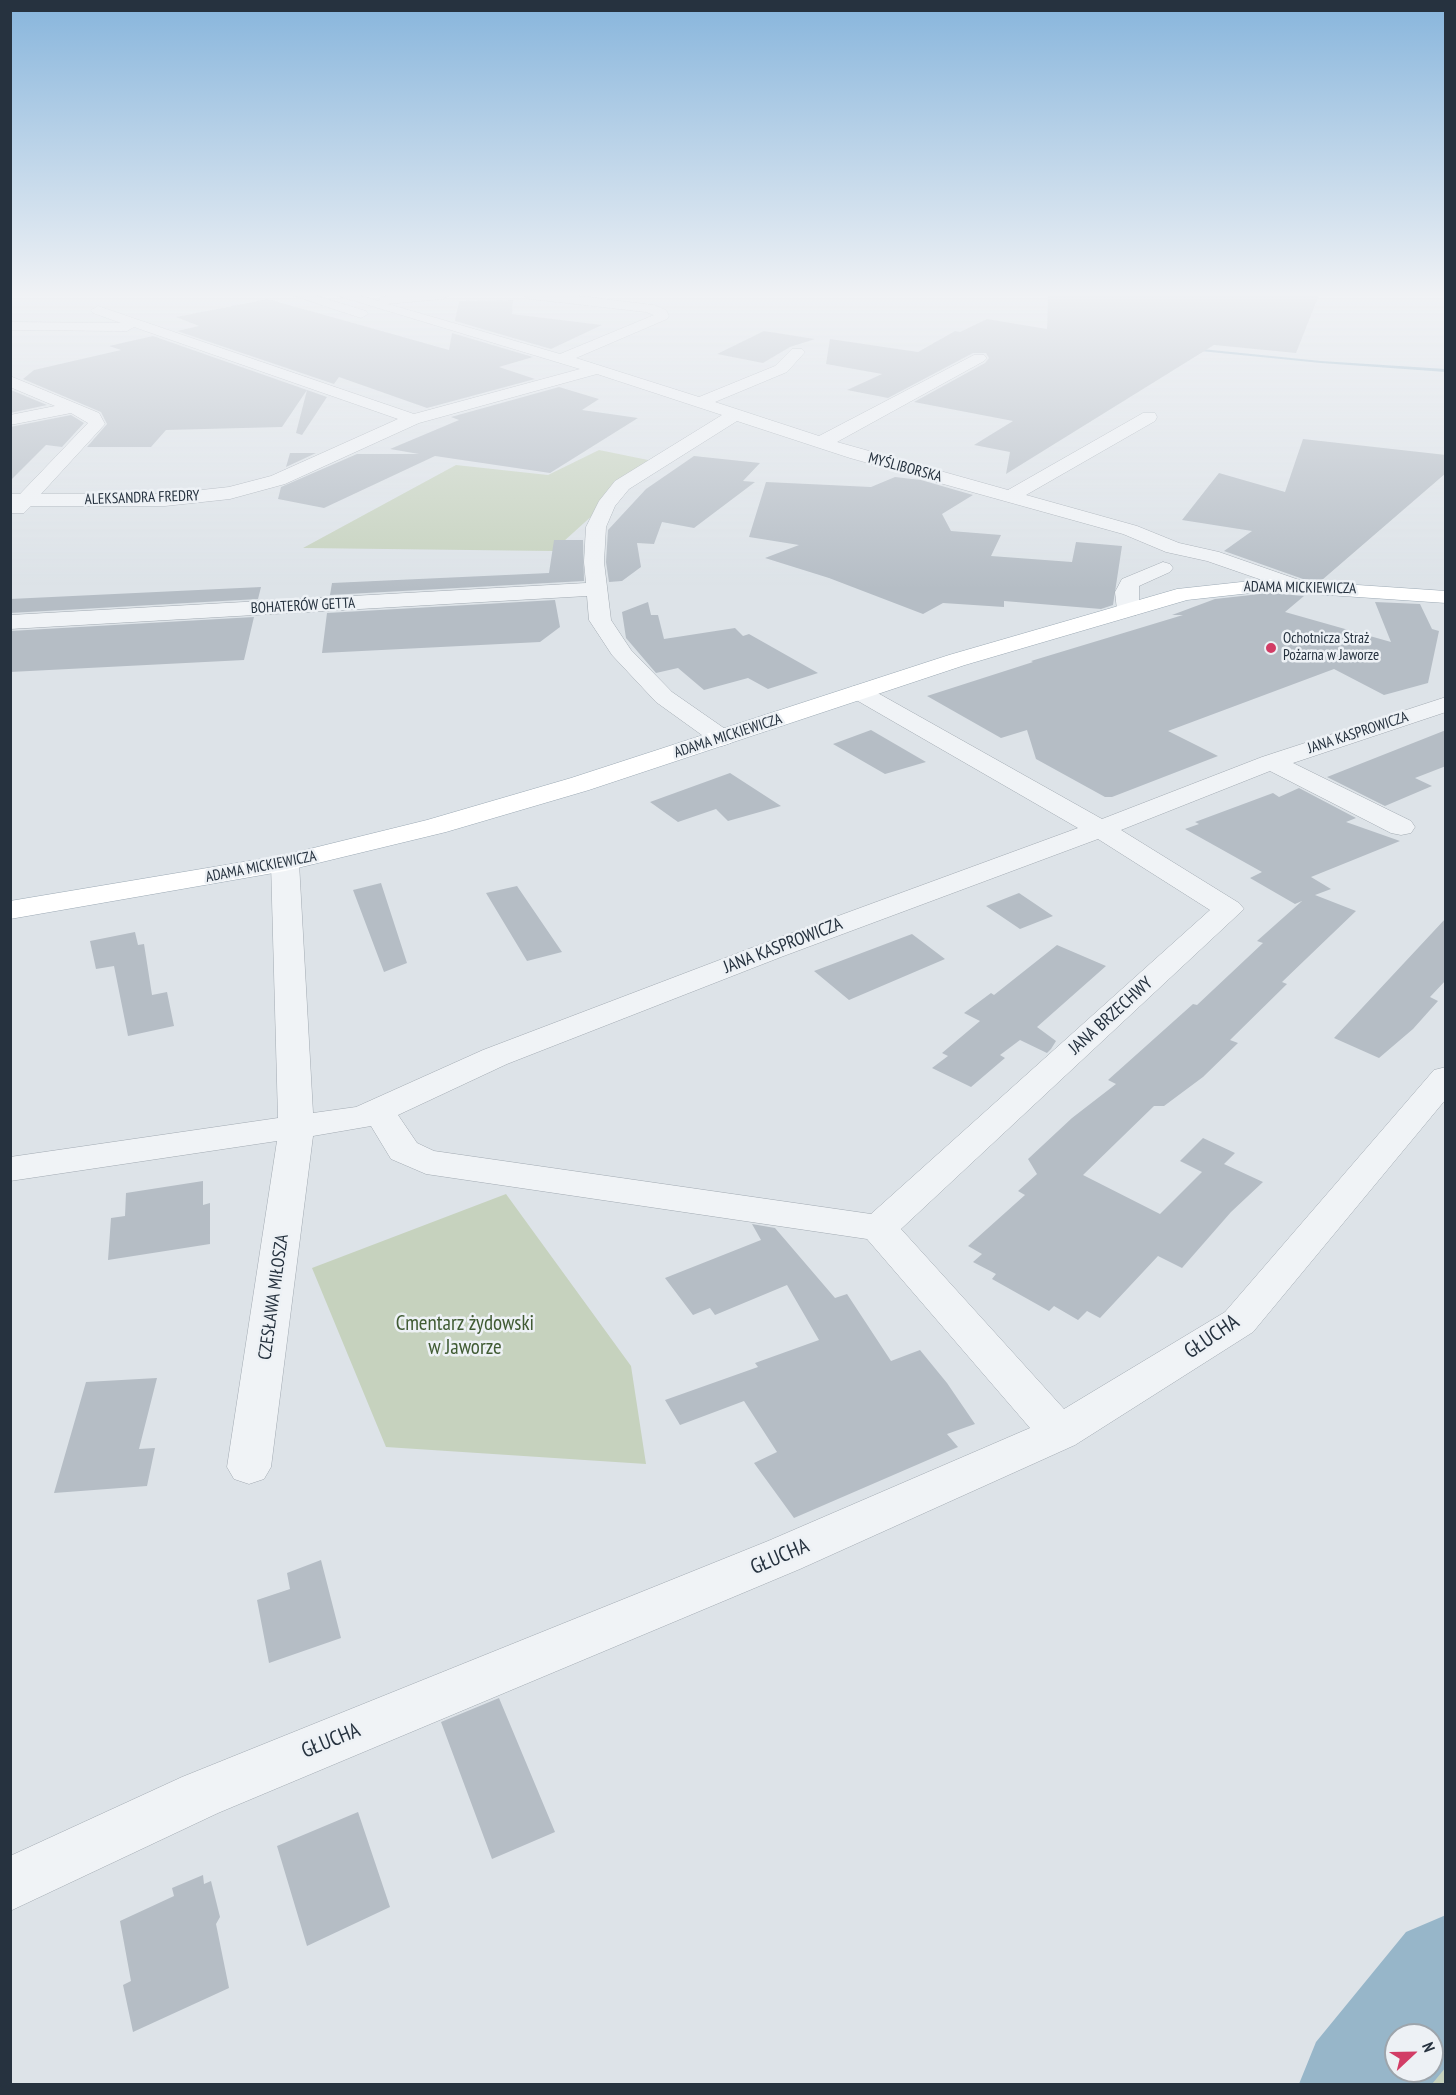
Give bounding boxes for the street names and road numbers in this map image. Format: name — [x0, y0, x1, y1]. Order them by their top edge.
street label: MYŚLIBORSKA — [866, 450, 944, 486]
street label: ALEKSANDRA FREDRY — [84, 487, 200, 509]
street label: ADAMA MICKIEWICZA — [1244, 578, 1356, 598]
street label: BOHATERÓW GETTA — [250, 594, 356, 618]
street label: JANA KASPROWICZA — [1305, 708, 1411, 758]
street label: ADAMA MICKIEWICZA — [672, 710, 784, 762]
street label: ADAMA MICKIEWICZA — [204, 847, 318, 887]
street label: JANA KASPROWICZA — [720, 913, 846, 979]
street label: JANA BRZECHWY — [1065, 973, 1157, 1059]
street label: CZESŁAWA MIŁOSZA — [254, 1233, 294, 1361]
street label: GŁUCHA — [1180, 1310, 1244, 1364]
street label: GŁUCHA — [747, 1534, 813, 1580]
street label: GŁUCHA — [298, 1718, 364, 1764]

